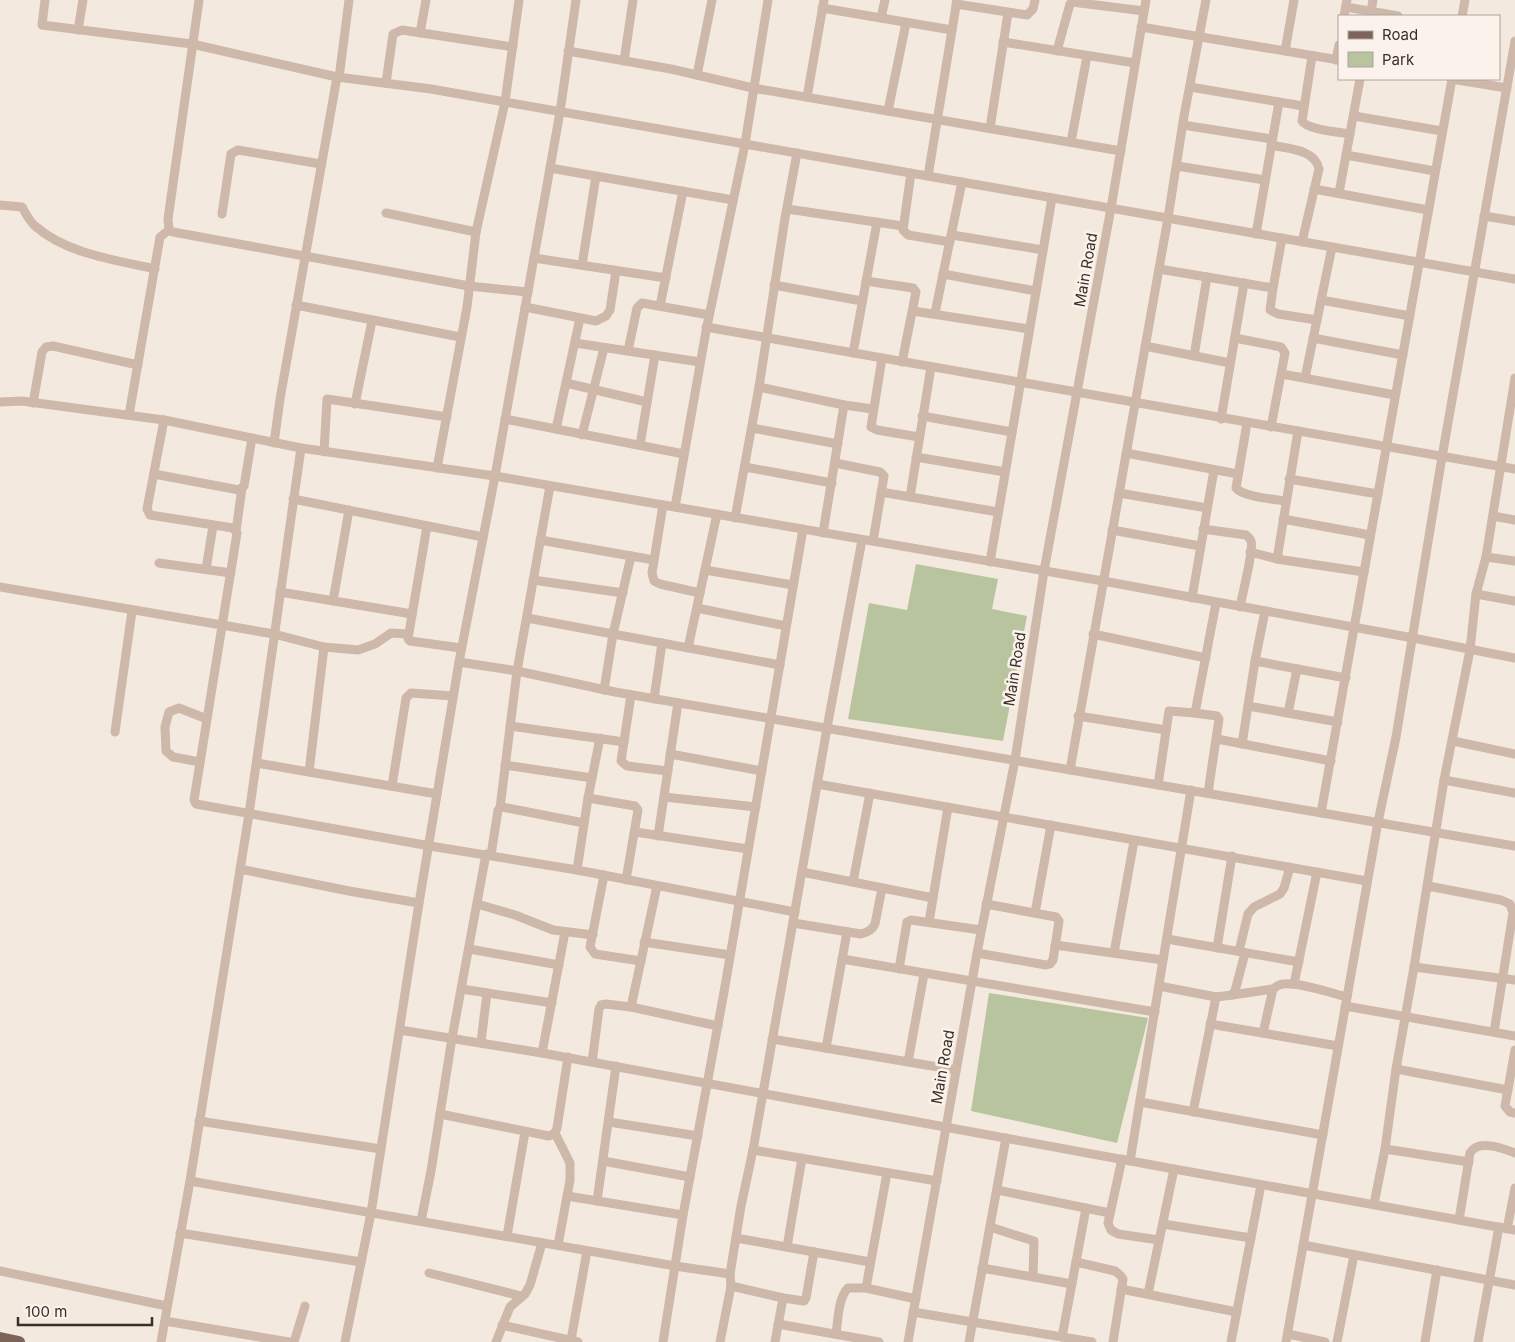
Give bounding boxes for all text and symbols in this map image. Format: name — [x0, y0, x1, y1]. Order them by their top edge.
legend — [1338, 15, 1500, 80]
text: Road — [1382, 25, 1418, 44]
text: Park — [1382, 50, 1415, 69]
street label: Main Road — [1070, 231, 1101, 308]
street label: Main Road — [999, 630, 1030, 707]
street label: Main Road — [927, 1028, 958, 1105]
scale bar — [18, 1294, 151, 1326]
text: 100 m — [25, 1302, 67, 1321]

